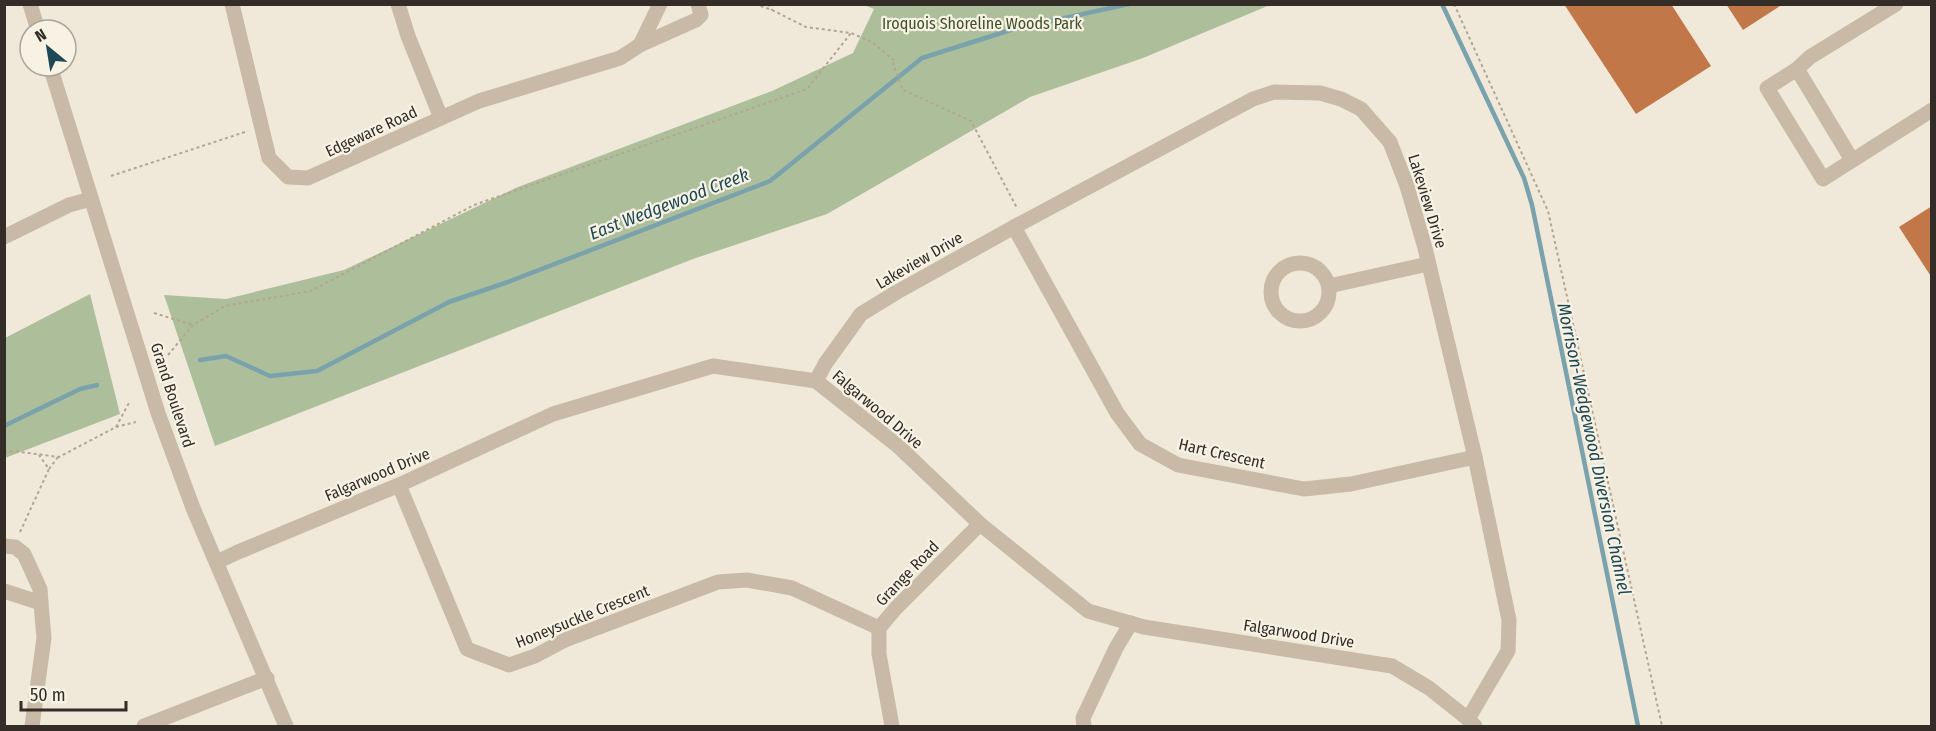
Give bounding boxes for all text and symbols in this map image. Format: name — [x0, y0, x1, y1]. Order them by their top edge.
park label: Iroquois Shoreline Woods Park — [882, 14, 1083, 33]
north arrow — [18, 18, 78, 78]
text: N — [32, 25, 50, 46]
street label: Edgeware Road — [322, 102, 420, 161]
street label: Lakeview Drive — [1404, 152, 1451, 250]
water label: East Wedgewood Creek — [586, 163, 752, 245]
street label: Lakeview Drive — [872, 228, 966, 293]
water label: Morrison-Wedgewood Diversion Channel — [1552, 301, 1636, 597]
street label: Grand Boulevard — [147, 340, 198, 450]
street label: Falgarwood Drive — [829, 366, 927, 453]
street label: Hart Crescent — [1177, 434, 1268, 473]
street label: Falgarwood Drive — [322, 444, 433, 505]
street label: Grange Road — [872, 537, 943, 610]
street label: Honeysuckle Crescent — [513, 581, 653, 652]
street label: Falgarwood Drive — [1242, 615, 1356, 652]
scale bar — [21, 674, 126, 712]
text: 50 m — [30, 684, 66, 706]

